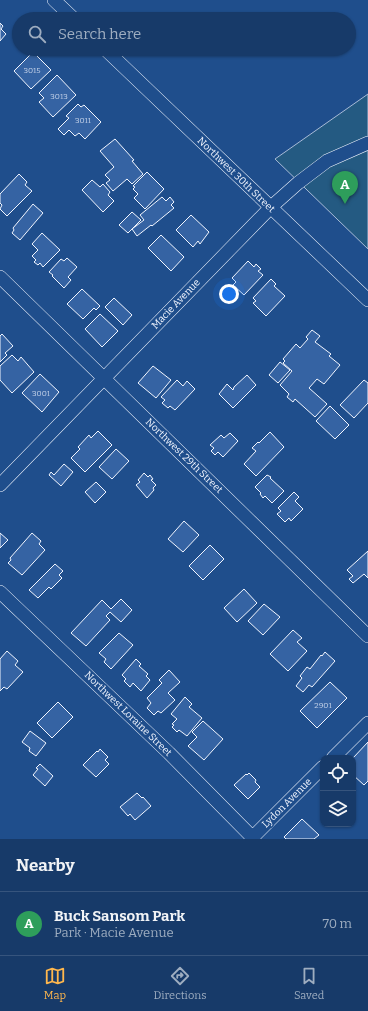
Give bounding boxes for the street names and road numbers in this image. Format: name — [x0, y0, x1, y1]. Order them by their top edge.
street label: Northwest 30th Street — [195, 135, 278, 215]
street label: Macie Avenue — [149, 277, 203, 331]
street label: Northwest 29th Street — [143, 416, 225, 496]
street label: Northwest Loraine Street — [82, 669, 174, 759]
street label: Lydon Avenue — [260, 776, 314, 830]

